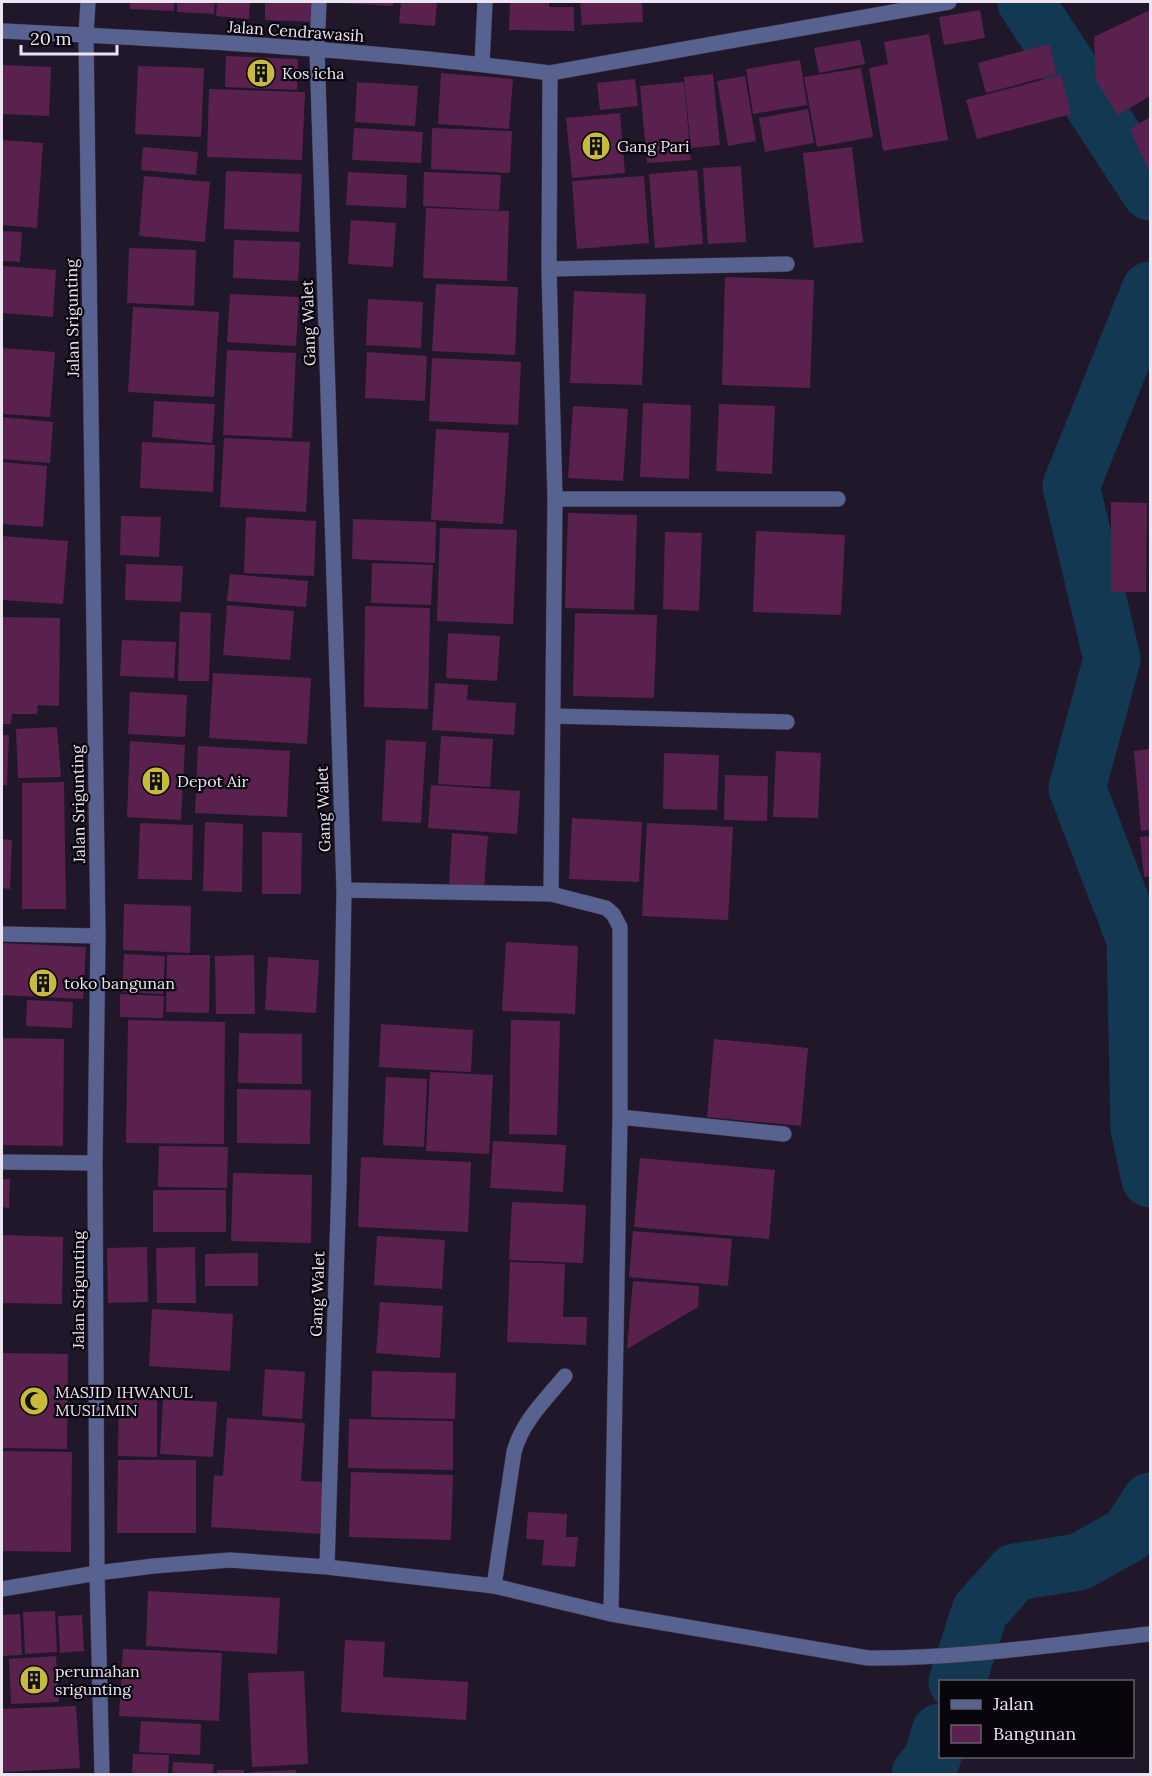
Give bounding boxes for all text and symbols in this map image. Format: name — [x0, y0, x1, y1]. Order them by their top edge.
street label: Jalan Cendrawasih — [226, 16, 365, 46]
scale bar — [21, 18, 117, 56]
text: 20 m — [30, 27, 72, 50]
building icon: Kos icha — [245, 57, 277, 89]
place label: Kos icha — [282, 63, 345, 83]
building icon: Gang Pari — [580, 130, 612, 162]
place label: Gang Pari — [617, 136, 689, 156]
street label: Jalan Srigunting — [61, 258, 83, 378]
street label: Gang Walet — [296, 279, 319, 366]
street label: Jalan Srigunting — [67, 744, 89, 864]
building icon: Depot Air — [140, 765, 172, 797]
street label: Gang Walet — [311, 765, 334, 852]
place label: Depot Air — [177, 771, 248, 791]
building icon: toko bangunan — [27, 967, 59, 999]
place label: toko bangunan — [64, 973, 175, 993]
street label: Jalan Srigunting — [68, 1230, 88, 1350]
street label: Gang Walet — [306, 1250, 329, 1337]
place label: MASJID IHWANUL MUSLIMIN — [55, 1382, 193, 1420]
mosque icon: MASJID IHWANUL MUSLIMIN — [18, 1385, 50, 1417]
place label: perumahan srigunting — [55, 1661, 140, 1699]
building icon: perumahan srigunting — [18, 1664, 50, 1696]
legend — [939, 1680, 1134, 1758]
text: Jalan — [992, 1692, 1034, 1715]
text: Bangunan — [993, 1722, 1076, 1745]

